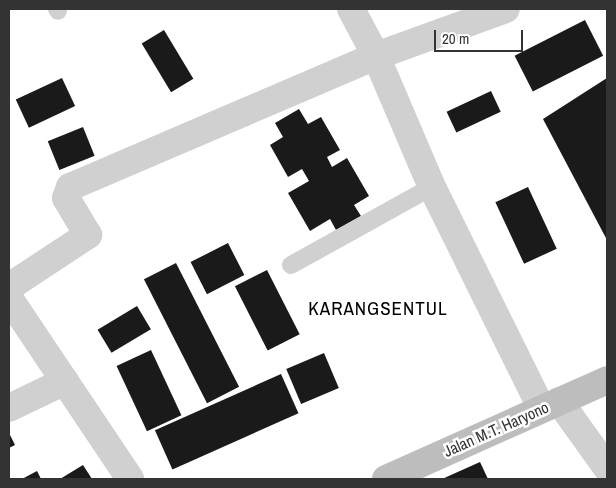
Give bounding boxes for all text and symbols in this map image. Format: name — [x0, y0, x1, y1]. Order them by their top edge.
scale bar — [436, 20, 525, 52]
text: 20 m — [442, 28, 469, 49]
district label: KARANGSENTUL — [307, 298, 449, 320]
street label: Jalan M.T. Haryono — [440, 397, 552, 461]

